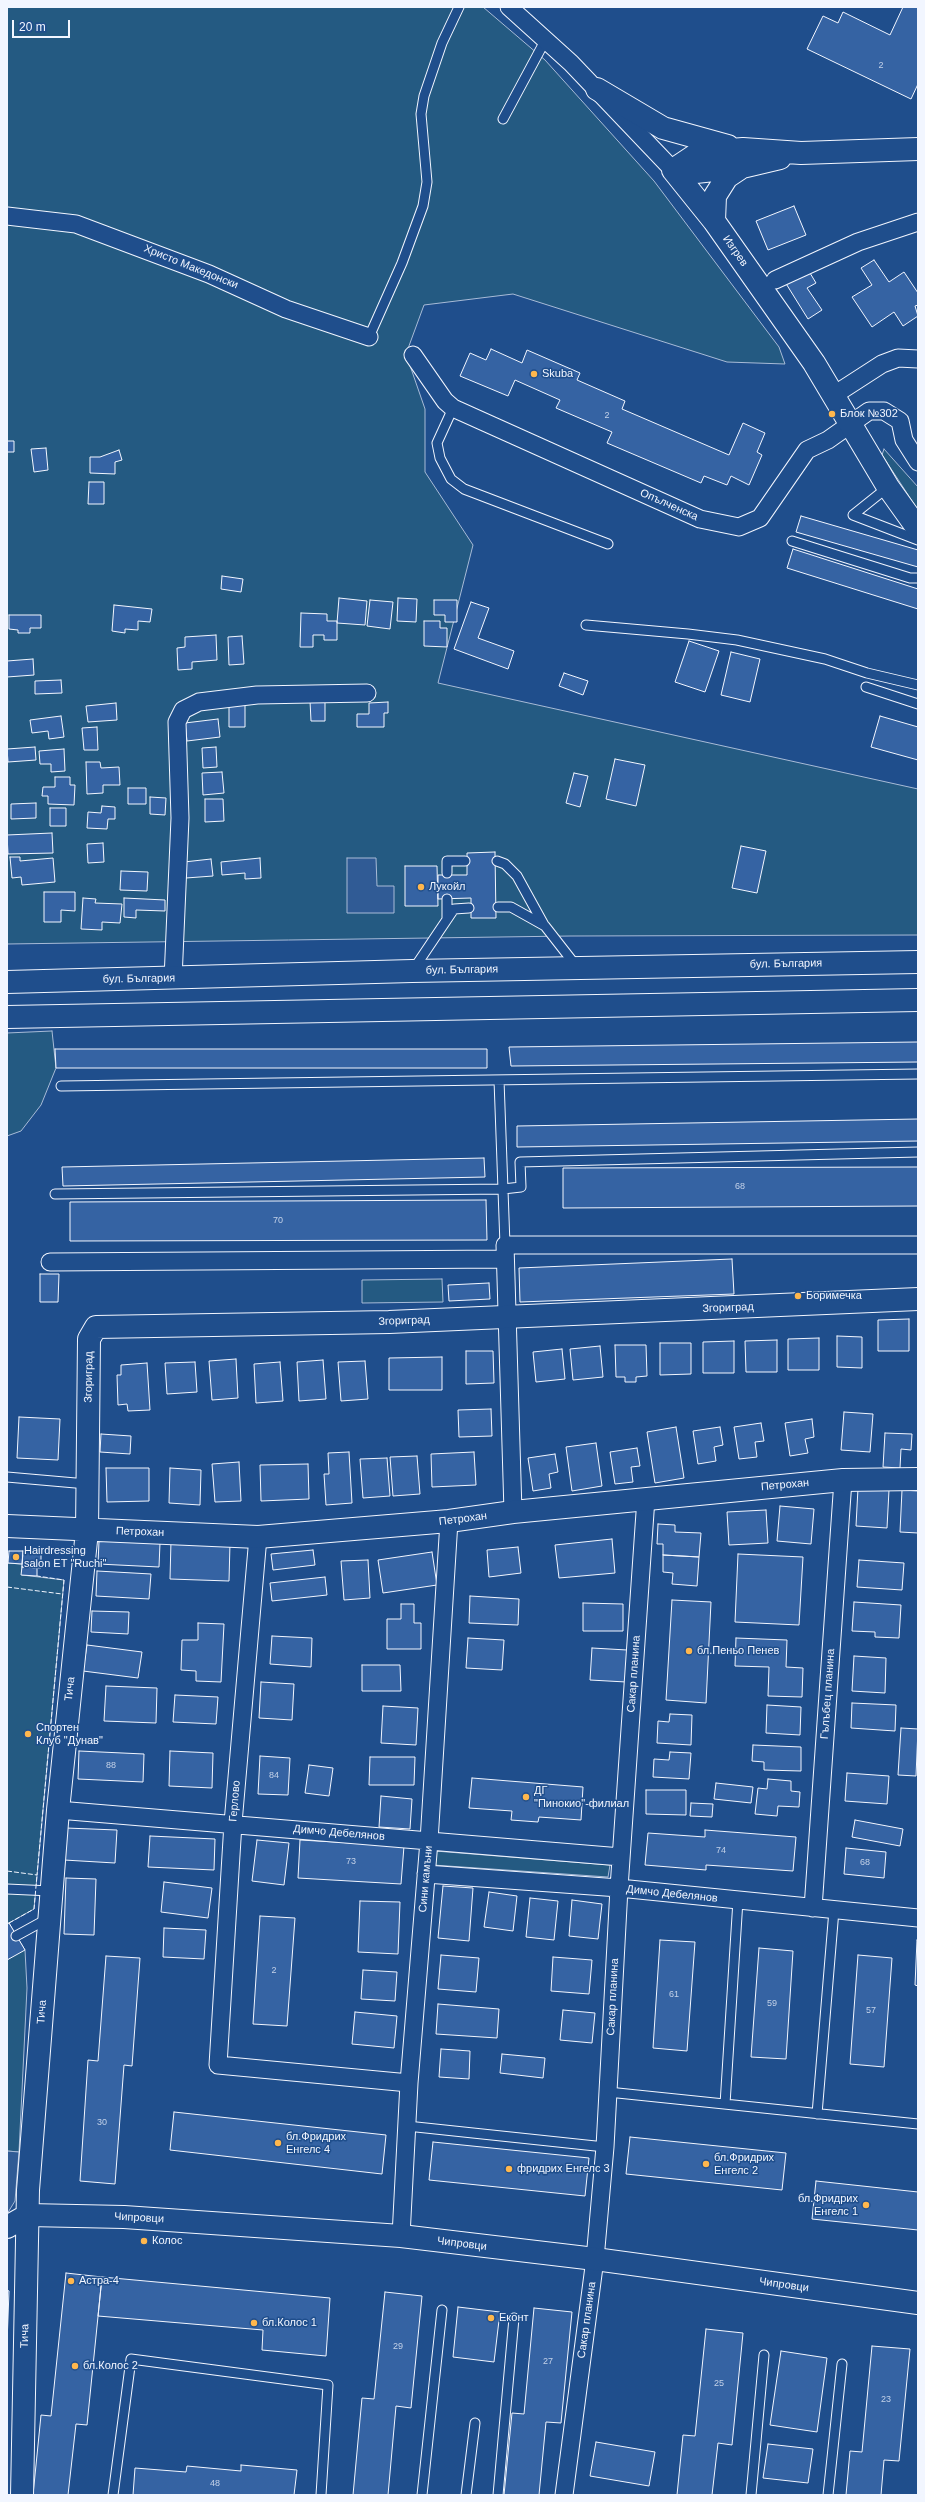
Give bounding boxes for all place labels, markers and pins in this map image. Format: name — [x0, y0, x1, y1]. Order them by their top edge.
place label: Skuba — [542, 367, 573, 381]
marker: Skuba — [529, 369, 539, 379]
place label: Блок №302 — [840, 407, 898, 421]
marker: Блок №302 — [827, 409, 837, 419]
place label: Лукойл — [429, 880, 465, 894]
marker: Лукойл — [416, 882, 426, 892]
place label: Боримечка — [806, 1289, 862, 1303]
marker: Боримечка — [793, 1291, 803, 1301]
place label: Hairdressing salon ET "Ruchi" — [24, 1544, 106, 1570]
marker: Hairdressing salon ET "Ruchi" — [11, 1552, 21, 1562]
place label: бл.Пеньо Пенев — [697, 1644, 779, 1658]
marker: бл.Пеньо Пенев — [684, 1646, 694, 1656]
place label: Спортен Клуб "Дунав" — [36, 1721, 103, 1747]
marker: Спортен Клуб "Дунав" — [23, 1729, 33, 1739]
place label: ДГ "Пинокио"-филиал — [534, 1784, 629, 1810]
marker: ДГ "Пинокио"-филиал — [521, 1792, 531, 1802]
place label: бл.Фридрих Енгелс 4 — [286, 2130, 346, 2156]
marker: бл.Фридрих Енгелс 4 — [273, 2138, 283, 2148]
place label: бл.Фридрих Енгелс 2 — [714, 2151, 774, 2177]
marker: бл.Фридрих Енгелс 2 — [701, 2159, 711, 2169]
place label: фридрих Енгелс 3 — [517, 2162, 610, 2176]
marker: фридрих Енгелс 3 — [504, 2164, 514, 2174]
place label: бл.Фридрих Енгелс 1 — [798, 2192, 858, 2218]
marker: бл.Фридрих Енгелс 1 — [861, 2200, 871, 2210]
place label: Колос — [152, 2234, 182, 2248]
marker: Колос — [139, 2236, 149, 2246]
place label: Астра-4 — [79, 2274, 119, 2288]
marker: Астра-4 — [66, 2276, 76, 2286]
place label: Еконт — [499, 2311, 529, 2325]
marker: Еконт — [486, 2313, 496, 2323]
place label: бл.Колос 1 — [262, 2316, 317, 2330]
marker: бл.Колос 1 — [249, 2318, 259, 2328]
place label: бл.Колос 2 — [83, 2359, 138, 2373]
marker: бл.Колос 2 — [70, 2361, 80, 2371]

